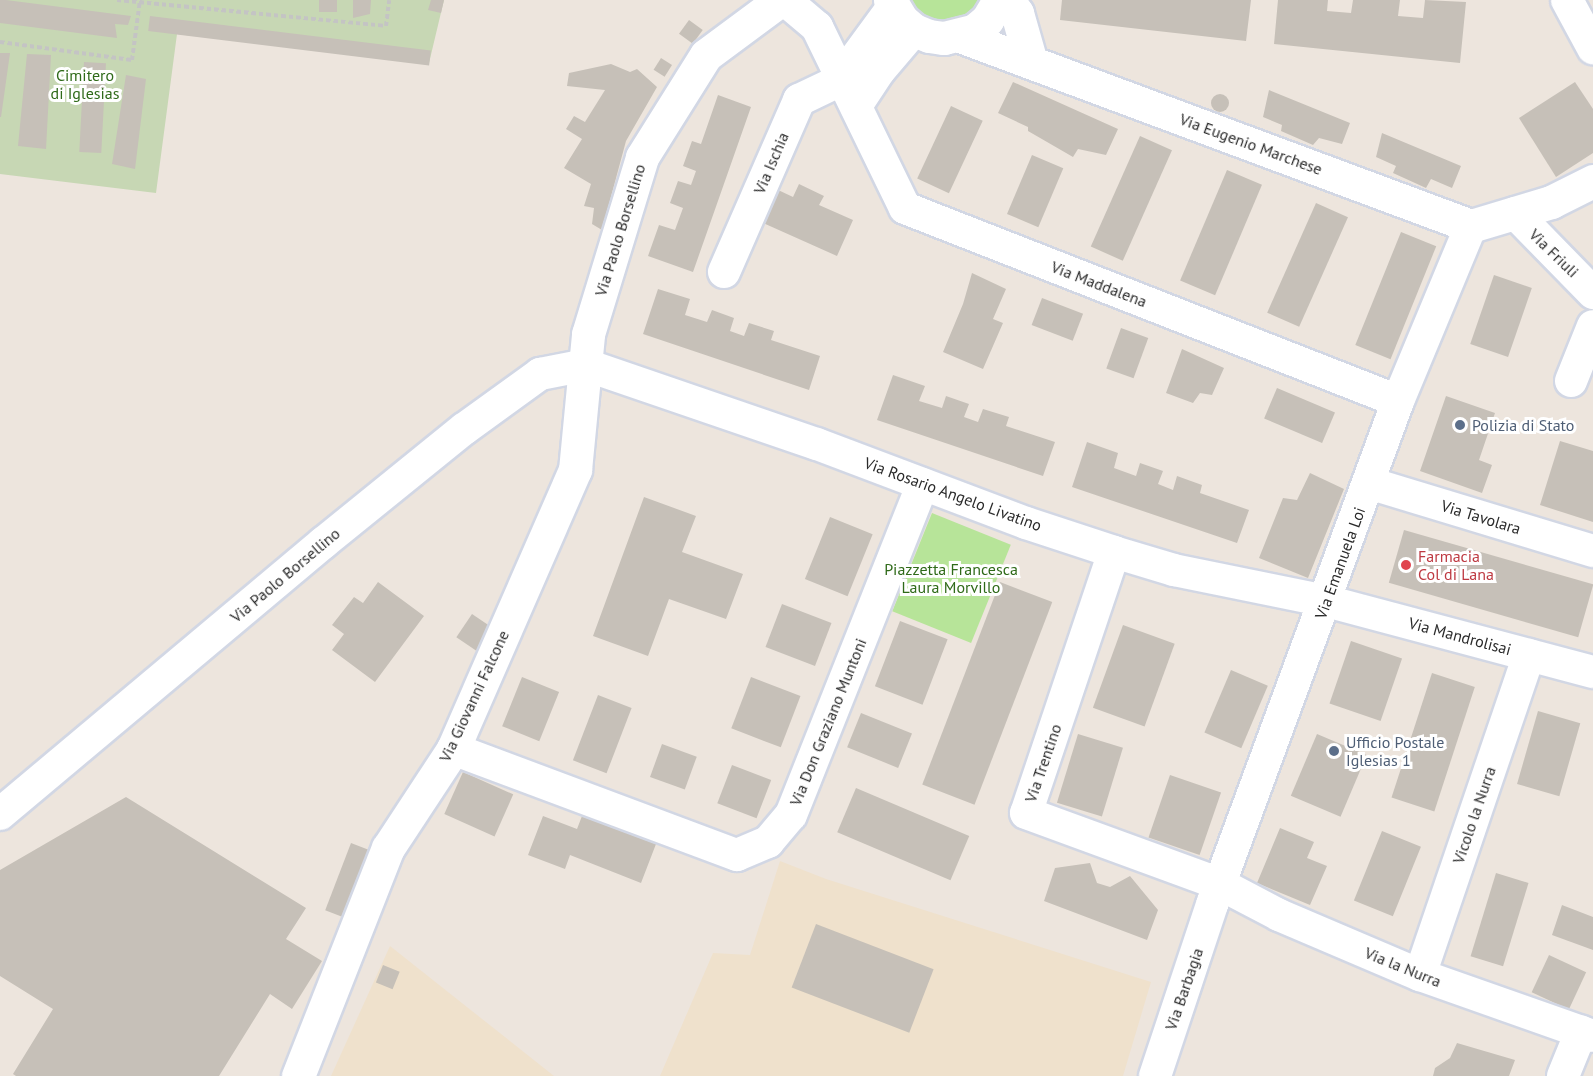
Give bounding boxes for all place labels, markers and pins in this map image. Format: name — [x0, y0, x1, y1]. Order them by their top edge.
place label: Polizia di Stato — [1472, 415, 1574, 435]
marker: Polizia di Stato — [1453, 418, 1467, 432]
place label: Farmacia Col di Lana — [1418, 546, 1494, 584]
marker: Farmacia Col di Lana — [1399, 558, 1413, 572]
place label: Ufficio Postale Iglesias 1 — [1346, 732, 1444, 770]
marker: Ufficio Postale Iglesias 1 — [1327, 744, 1341, 758]

